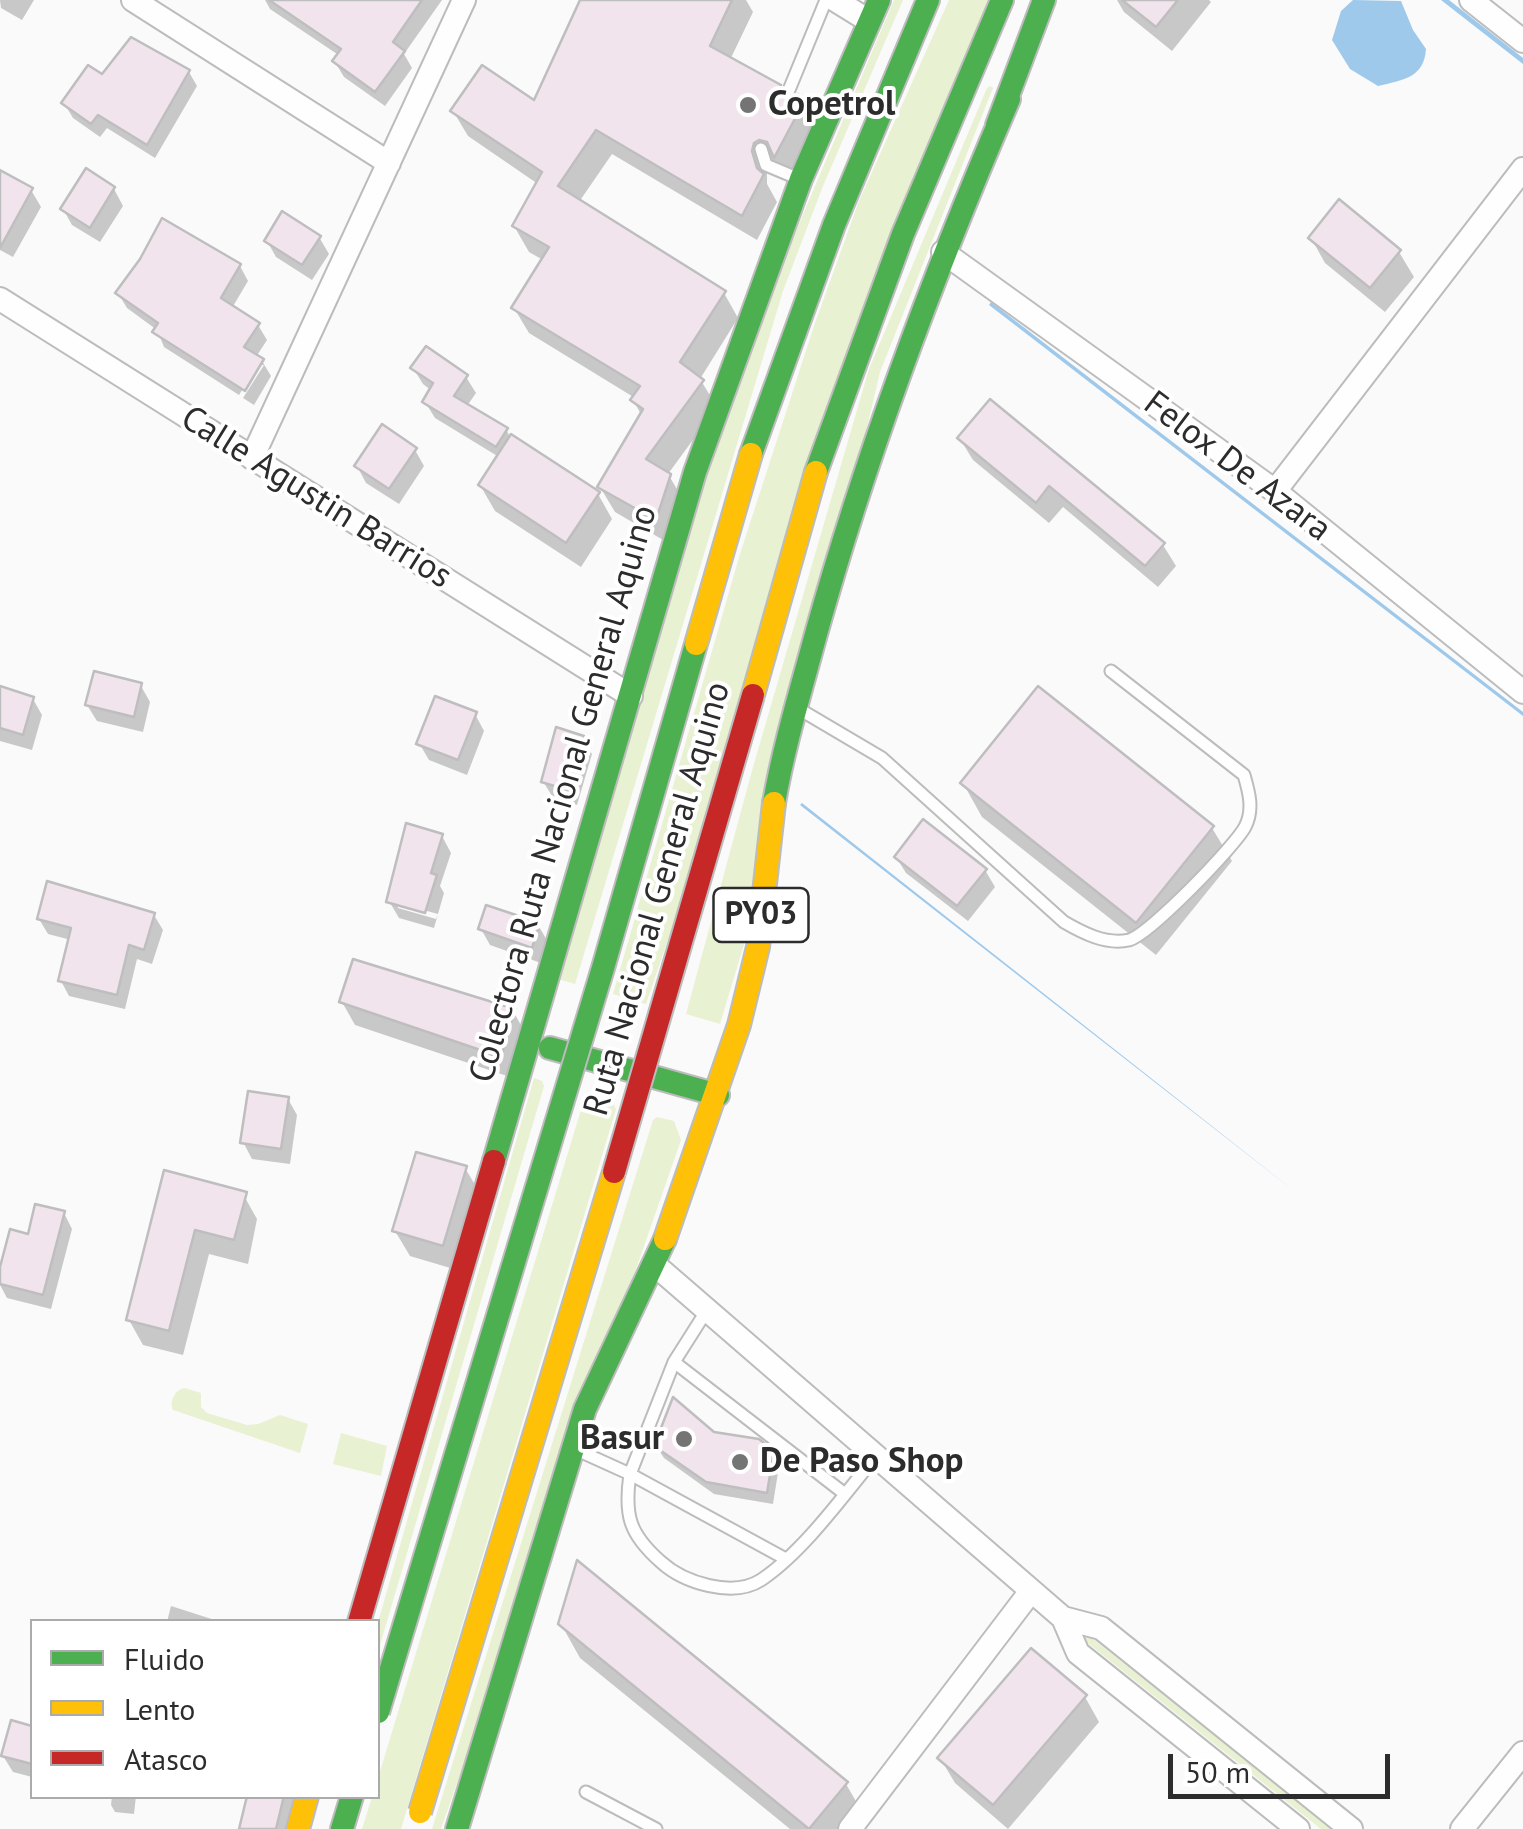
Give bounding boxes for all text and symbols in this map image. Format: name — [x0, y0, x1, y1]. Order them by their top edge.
place label: Copetrol — [768, 84, 895, 126]
marker: Copetrol — [737, 94, 759, 116]
street label: Felox De Azara — [1135, 383, 1339, 551]
street label: Calle Agustin Barrios — [173, 398, 459, 598]
street label: Colectora Ruta Nacional General Aquino — [461, 501, 667, 1087]
street label: Ruta Nacional General Aquino — [576, 678, 740, 1120]
road number: PY03 — [714, 888, 808, 942]
place label: Basur — [580, 1418, 664, 1460]
marker: Basur — [673, 1428, 695, 1450]
place label: De Paso Shop — [760, 1441, 963, 1483]
marker: De Paso Shop — [729, 1451, 751, 1473]
legend — [30, 1619, 380, 1799]
text: Fluido — [124, 1639, 205, 1678]
text: Lento — [124, 1689, 195, 1728]
scale bar — [1173, 1734, 1396, 1796]
text: Atasco — [124, 1739, 208, 1778]
text: 50 m — [1185, 1752, 1250, 1791]

